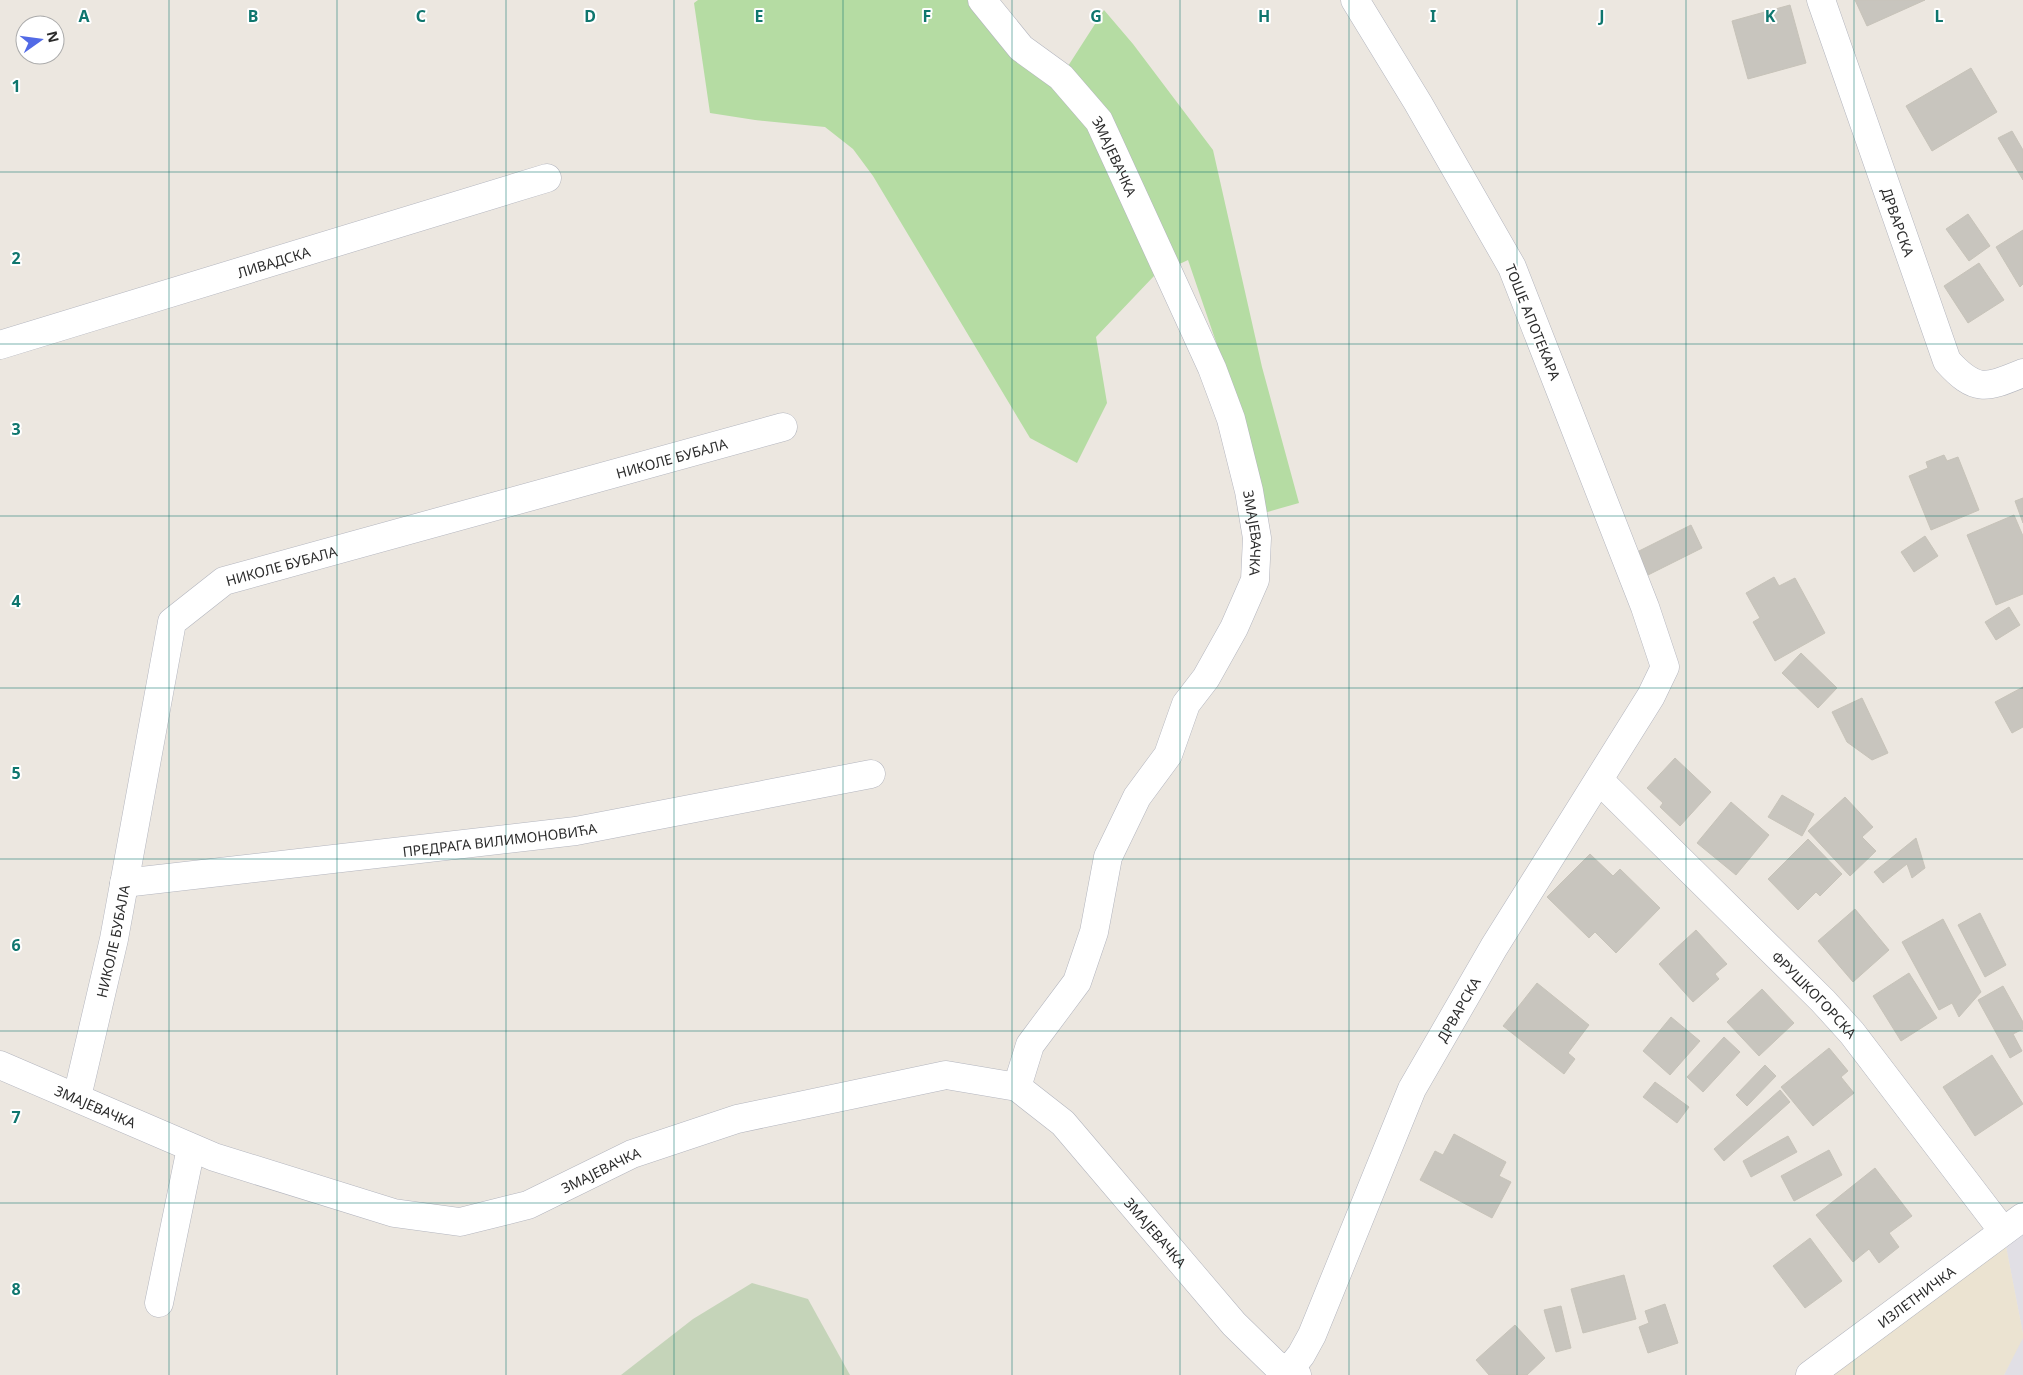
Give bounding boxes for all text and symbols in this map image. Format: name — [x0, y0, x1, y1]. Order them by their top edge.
text: A — [78, 5, 90, 27]
text: B — [248, 5, 258, 27]
text: C — [416, 5, 426, 27]
text: D — [584, 5, 596, 27]
text: E — [755, 5, 764, 27]
text: F — [923, 5, 931, 27]
text: G — [1090, 5, 1102, 27]
text: H — [1258, 5, 1270, 27]
text: I — [1430, 5, 1436, 27]
text: J — [1597, 5, 1605, 27]
text: K — [1765, 5, 1776, 27]
text: L — [1935, 5, 1944, 27]
north arrow — [15, 15, 65, 65]
text: N — [43, 29, 64, 45]
text: 1 — [11, 75, 21, 97]
street label: ЗМАЈЕВАЧКА — [1089, 111, 1142, 199]
street label: ДРВАРСКА — [1878, 185, 1919, 259]
street label: ЛИВАДСКА — [235, 241, 312, 282]
text: 2 — [11, 247, 21, 269]
street label: ТОШЕ АПОТЕКАРА — [1501, 261, 1565, 383]
text: 3 — [11, 418, 21, 440]
street label: НИКОЛЕ БУБАЛА — [614, 433, 729, 482]
street label: ЗМАЈЕВАЧКА — [1239, 489, 1267, 576]
street label: НИКОЛЕ БУБАЛА — [223, 541, 339, 590]
text: 4 — [11, 590, 21, 612]
text: 5 — [11, 762, 21, 784]
street label: ПРЕДРАГА ВИЛИМОНОВИЋА — [401, 818, 598, 860]
street label: НИКОЛЕ БУБАЛА — [91, 883, 133, 999]
text: 6 — [11, 934, 21, 956]
street label: ФРУШКОГОРСКА — [1768, 947, 1861, 1042]
street label: ДРВАРСКА — [1432, 973, 1484, 1045]
street label: ЗМАЈЕВАЧКА — [52, 1080, 139, 1132]
text: 7 — [11, 1106, 21, 1128]
street label: ЗМАЈЕВАЧКА — [558, 1142, 643, 1197]
street label: ЗМАЈЕВАЧКА — [1121, 1193, 1191, 1271]
street label: ИЗЛЕТНИЧКА — [1873, 1261, 1959, 1331]
text: 8 — [11, 1278, 21, 1300]

